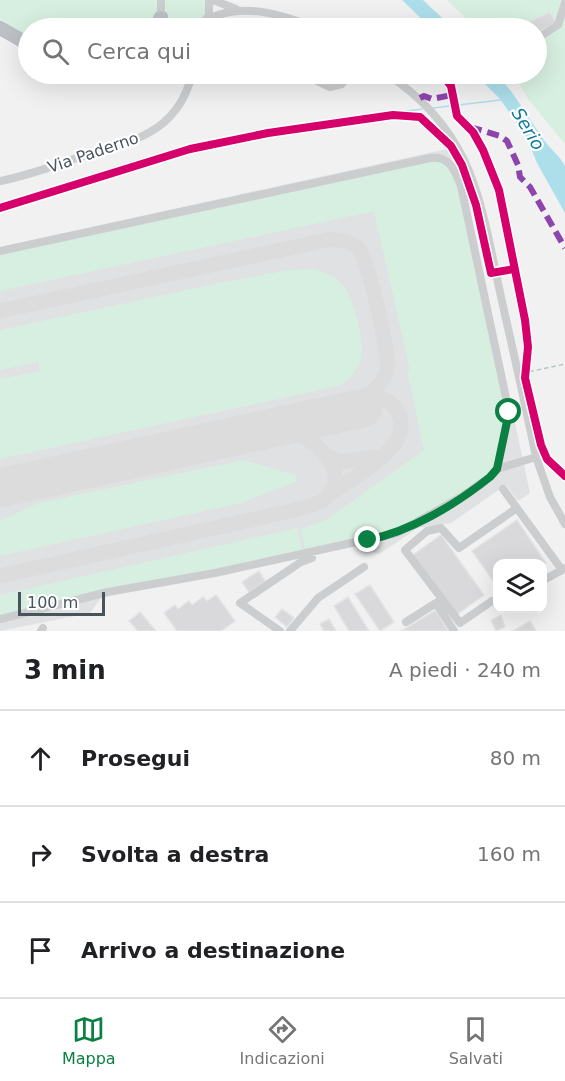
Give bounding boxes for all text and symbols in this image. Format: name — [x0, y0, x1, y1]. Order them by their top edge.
search box — [18, 18, 547, 84]
icon: search — [39, 35, 72, 68]
text: Cerca qui — [87, 39, 191, 64]
water label: Serio — [508, 104, 549, 154]
street label: Via Paderno — [45, 128, 141, 177]
route start — [495, 398, 521, 424]
route end — [354, 526, 380, 552]
map controls — [493, 559, 547, 613]
button: layers — [493, 559, 547, 613]
scale bar — [18, 589, 105, 616]
text: 100 m — [27, 593, 78, 612]
text: 3 min — [24, 655, 106, 685]
text: A piedi · 240 m — [389, 658, 541, 682]
icon: ahead — [24, 742, 57, 775]
text: Prosegui — [81, 746, 190, 771]
text: 80 m — [490, 746, 541, 770]
icon: right — [24, 838, 57, 871]
text: Svolta a destra — [81, 842, 269, 867]
text: 160 m — [477, 842, 541, 866]
icon: arrive — [24, 934, 57, 967]
text: Arrivo a destinazione — [81, 938, 345, 963]
tab: Mappa — [62, 1013, 116, 1068]
tab: Indicazioni — [240, 1013, 325, 1068]
tab: Salvati — [449, 1013, 503, 1068]

